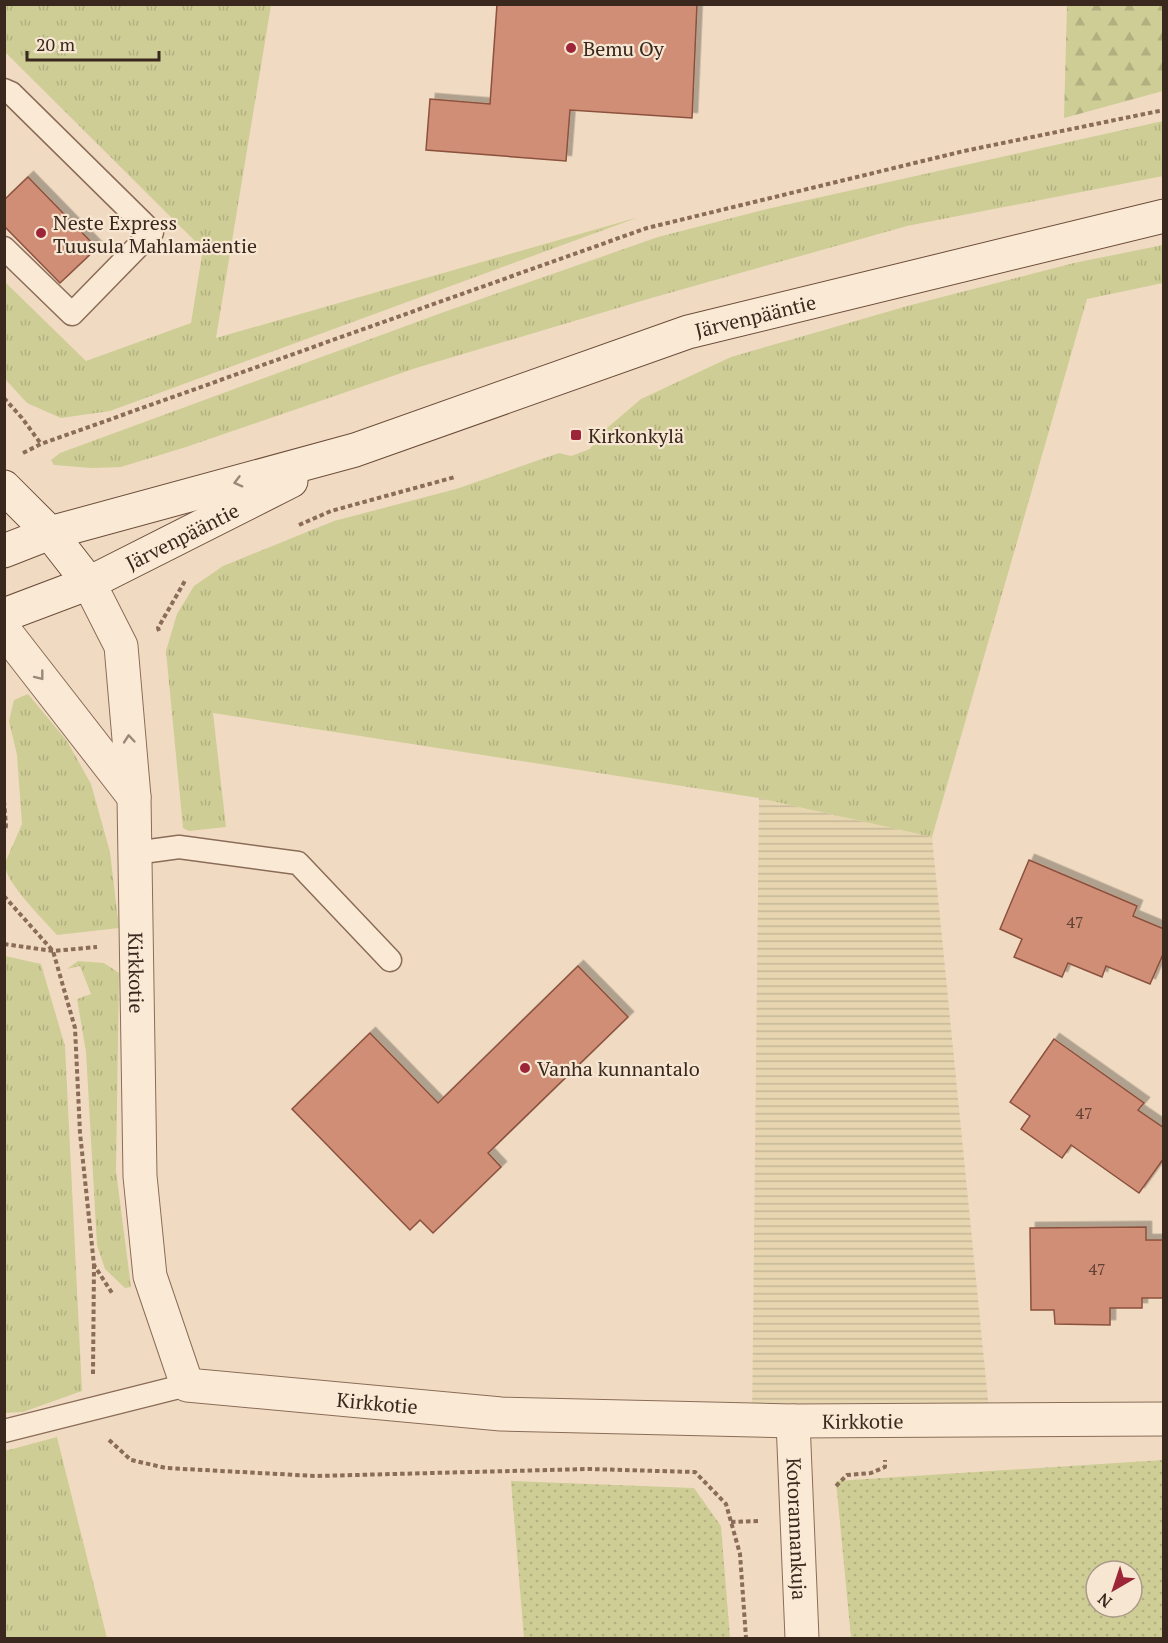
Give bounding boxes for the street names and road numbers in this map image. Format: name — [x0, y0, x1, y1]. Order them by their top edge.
street label: Järvenpääntie — [692, 288, 819, 343]
street label: Järvenpääntie — [121, 496, 243, 576]
street label: Kirkkotie — [123, 932, 151, 1014]
street label: Kirkkotie — [336, 1385, 419, 1420]
street label: Kirkkotie — [822, 1407, 903, 1434]
street label: Kotorannankuja — [781, 1457, 814, 1601]

